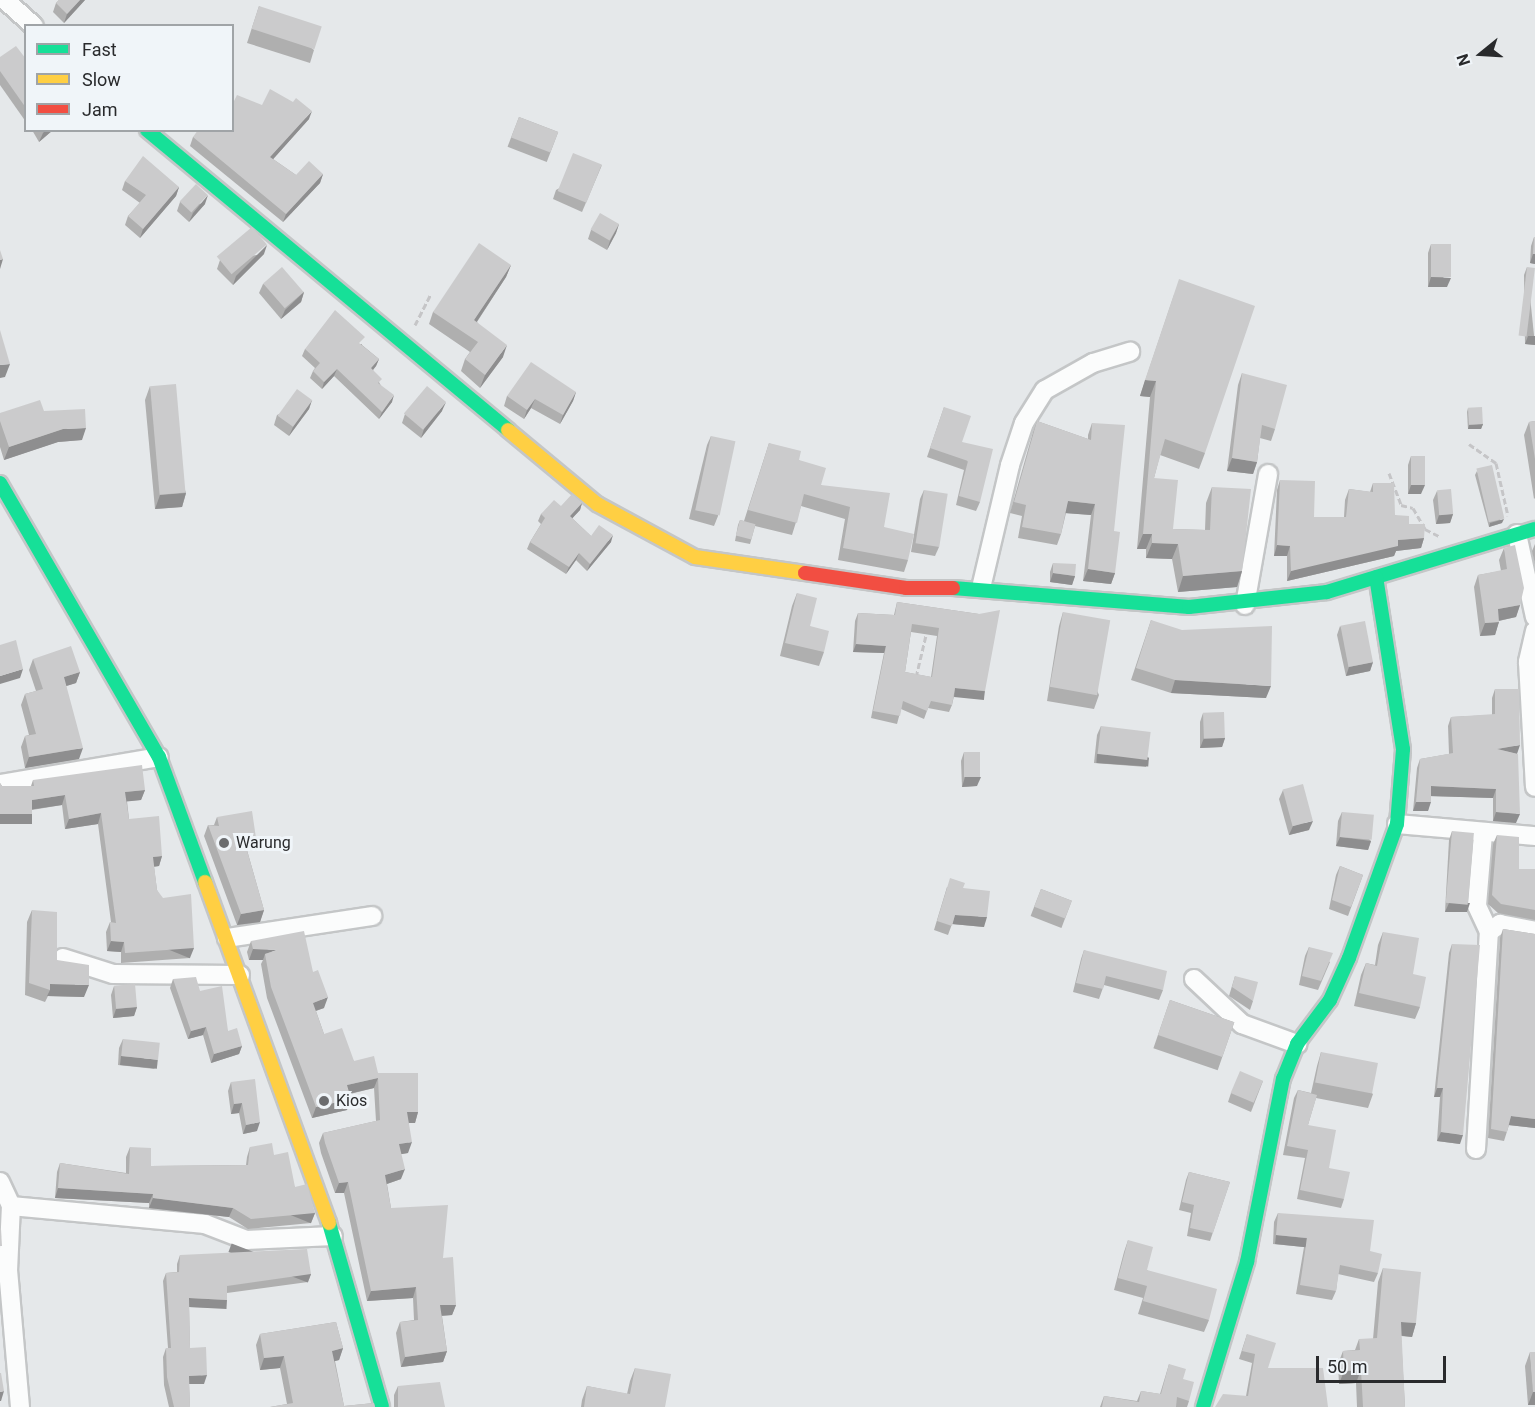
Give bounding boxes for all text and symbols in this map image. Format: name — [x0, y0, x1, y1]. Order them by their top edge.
legend — [24, 24, 234, 132]
north arrow — [1451, 24, 1511, 84]
text: Fast — [82, 39, 117, 60]
text: N — [1453, 51, 1474, 68]
text: Slow — [82, 69, 121, 90]
text: Jam — [82, 99, 118, 120]
place label: Warung — [236, 833, 291, 853]
marker: Warung — [217, 836, 231, 850]
place label: Kios — [336, 1091, 367, 1111]
marker: Kios — [317, 1094, 331, 1108]
scale bar — [1319, 1344, 1450, 1382]
text: 50 m — [1327, 1356, 1367, 1377]

